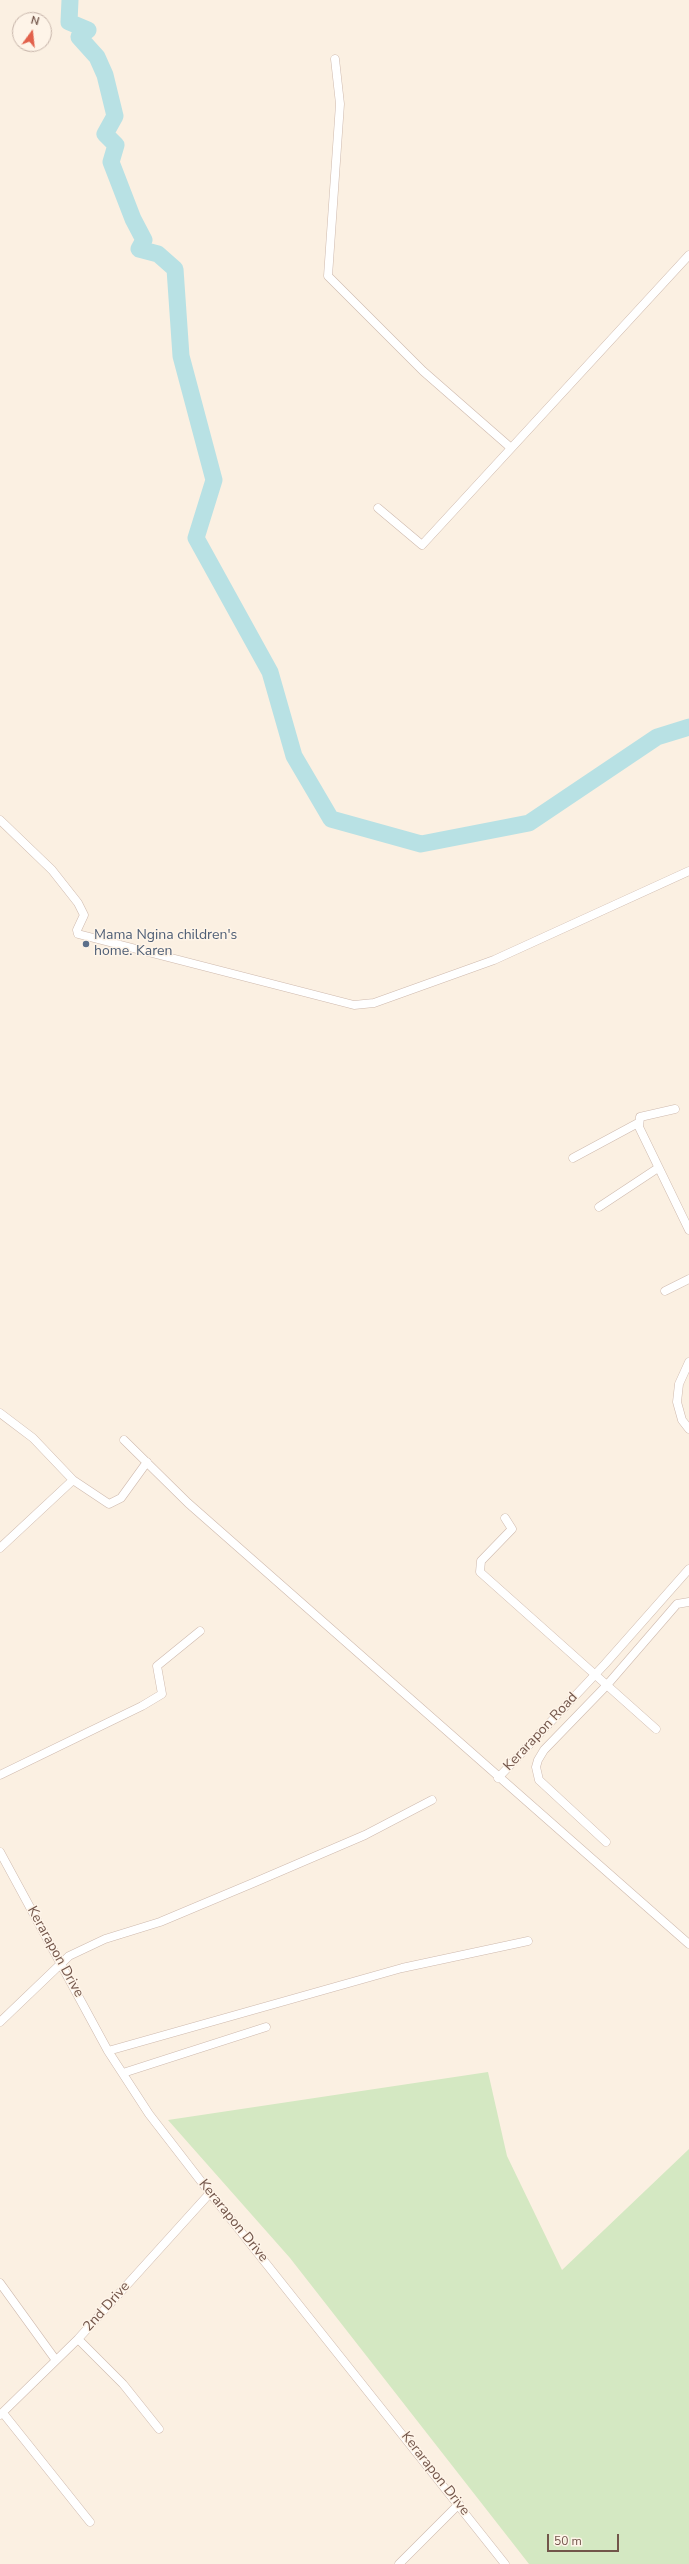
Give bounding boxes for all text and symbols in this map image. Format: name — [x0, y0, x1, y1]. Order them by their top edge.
north arrow — [12, 12, 52, 52]
text: N — [29, 13, 41, 29]
place label: Mama Ngina children's home. Karen — [94, 928, 237, 960]
marker: Mama Ngina children's home. Karen — [81, 939, 91, 949]
street label: Kerarapon Road — [500, 1689, 582, 1775]
street label: Kerarapon Drive — [23, 1904, 87, 2000]
street label: Kerarapon Drive — [195, 2176, 271, 2266]
street label: 2nd Drive — [80, 2279, 134, 2335]
street label: Kerarapon Drive — [397, 2429, 473, 2519]
scale bar — [549, 2526, 621, 2552]
text: 50 m — [554, 2533, 582, 2549]

